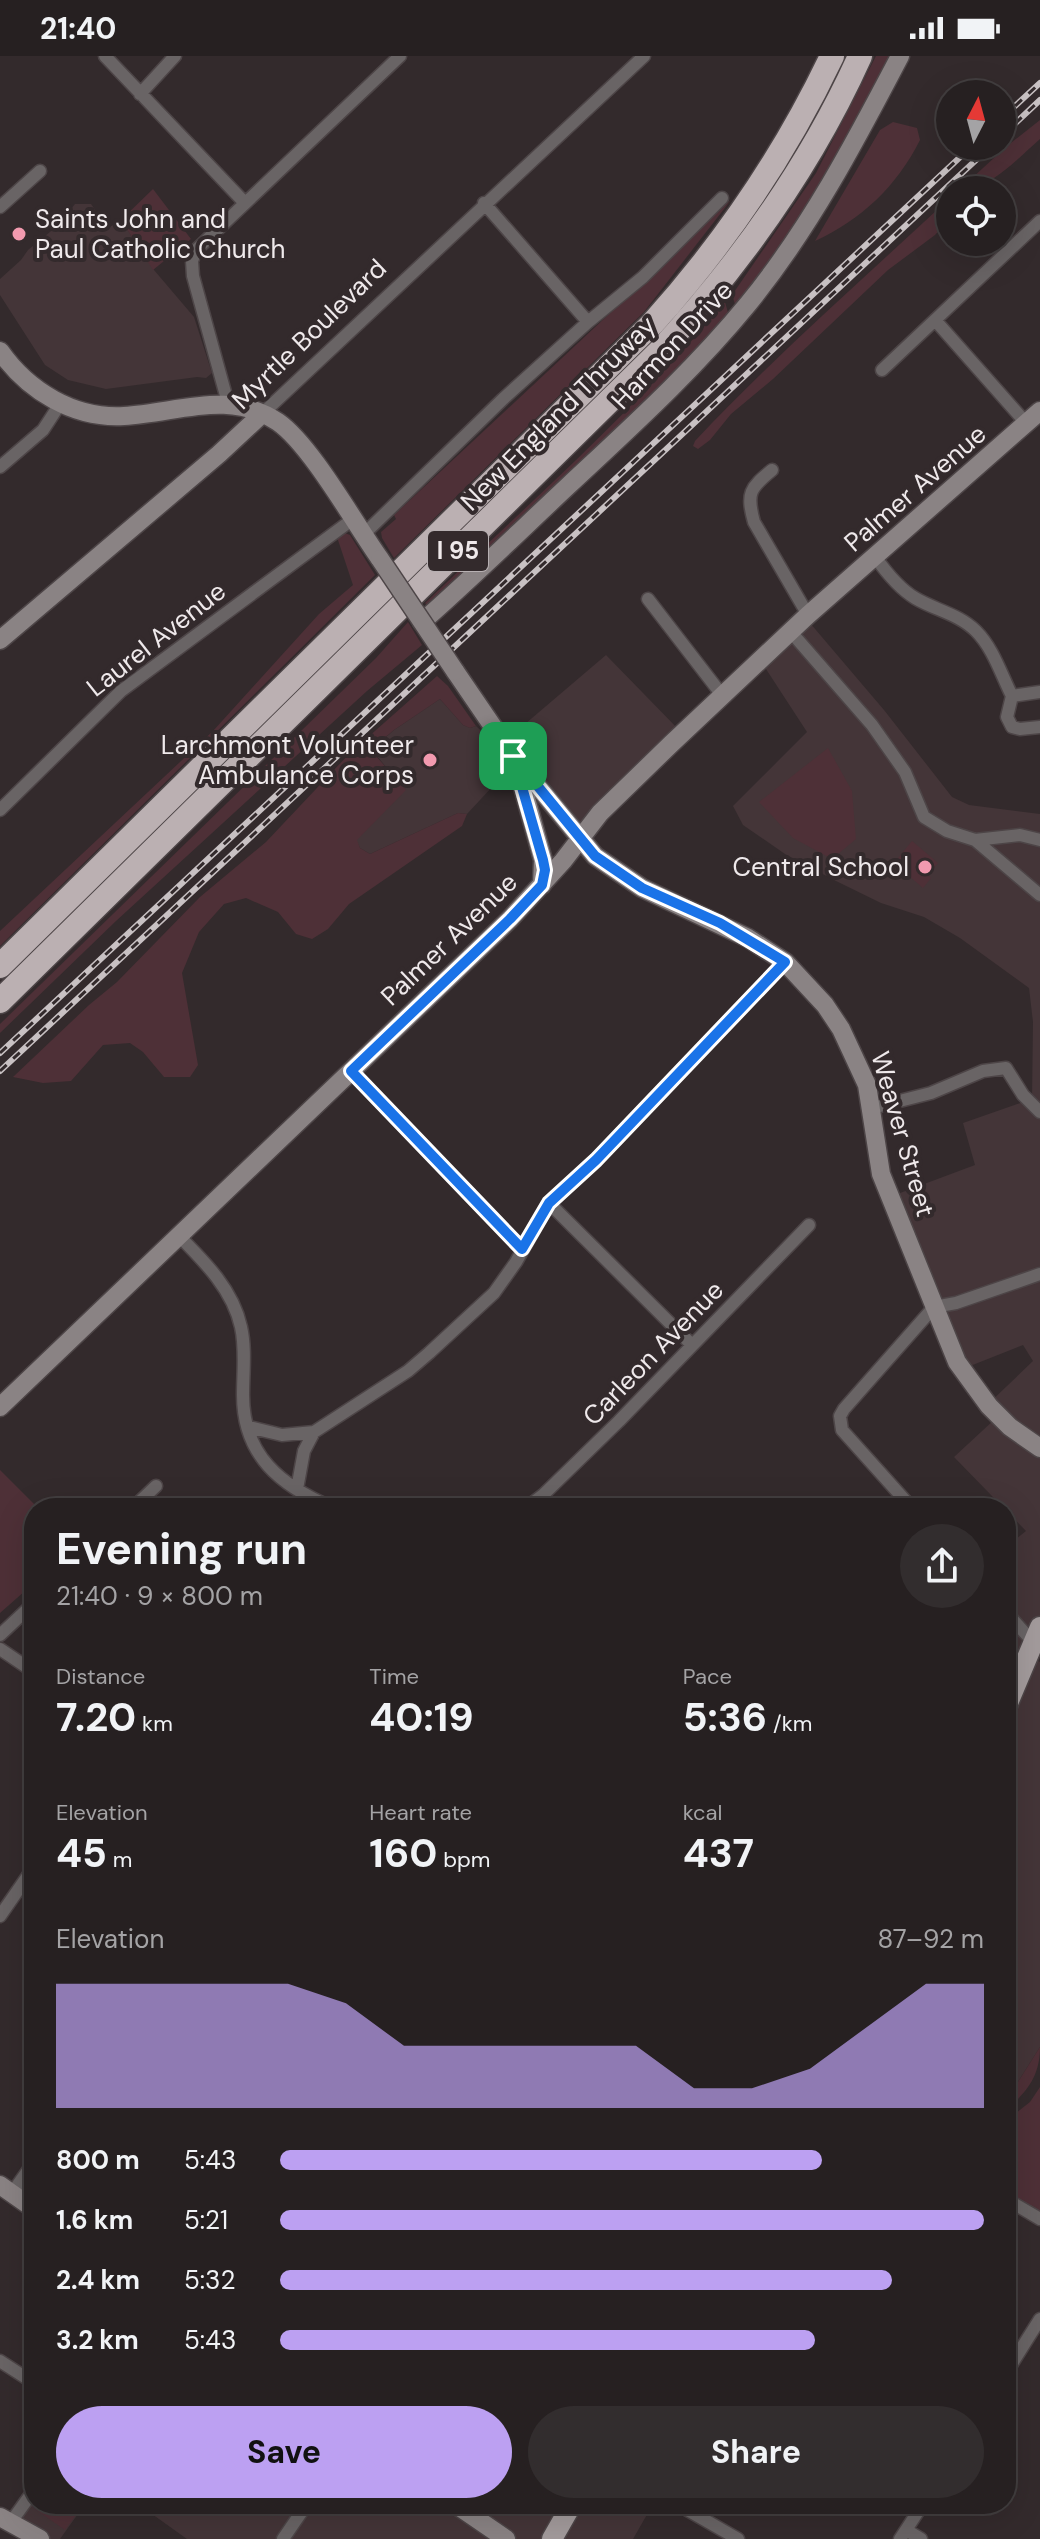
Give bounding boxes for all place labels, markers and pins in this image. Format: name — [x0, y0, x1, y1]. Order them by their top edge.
place label: Saints John and Paul Catholic Church — [35, 202, 285, 266]
marker: Saints John and Paul Catholic Church — [10, 225, 28, 243]
pin — [479, 722, 547, 790]
place label: Larchmont Volunteer Ambulance Corps — [161, 728, 414, 792]
marker: Larchmont Volunteer Ambulance Corps — [421, 751, 439, 769]
place label: Central School — [732, 850, 909, 884]
marker: Central School — [916, 858, 934, 876]

